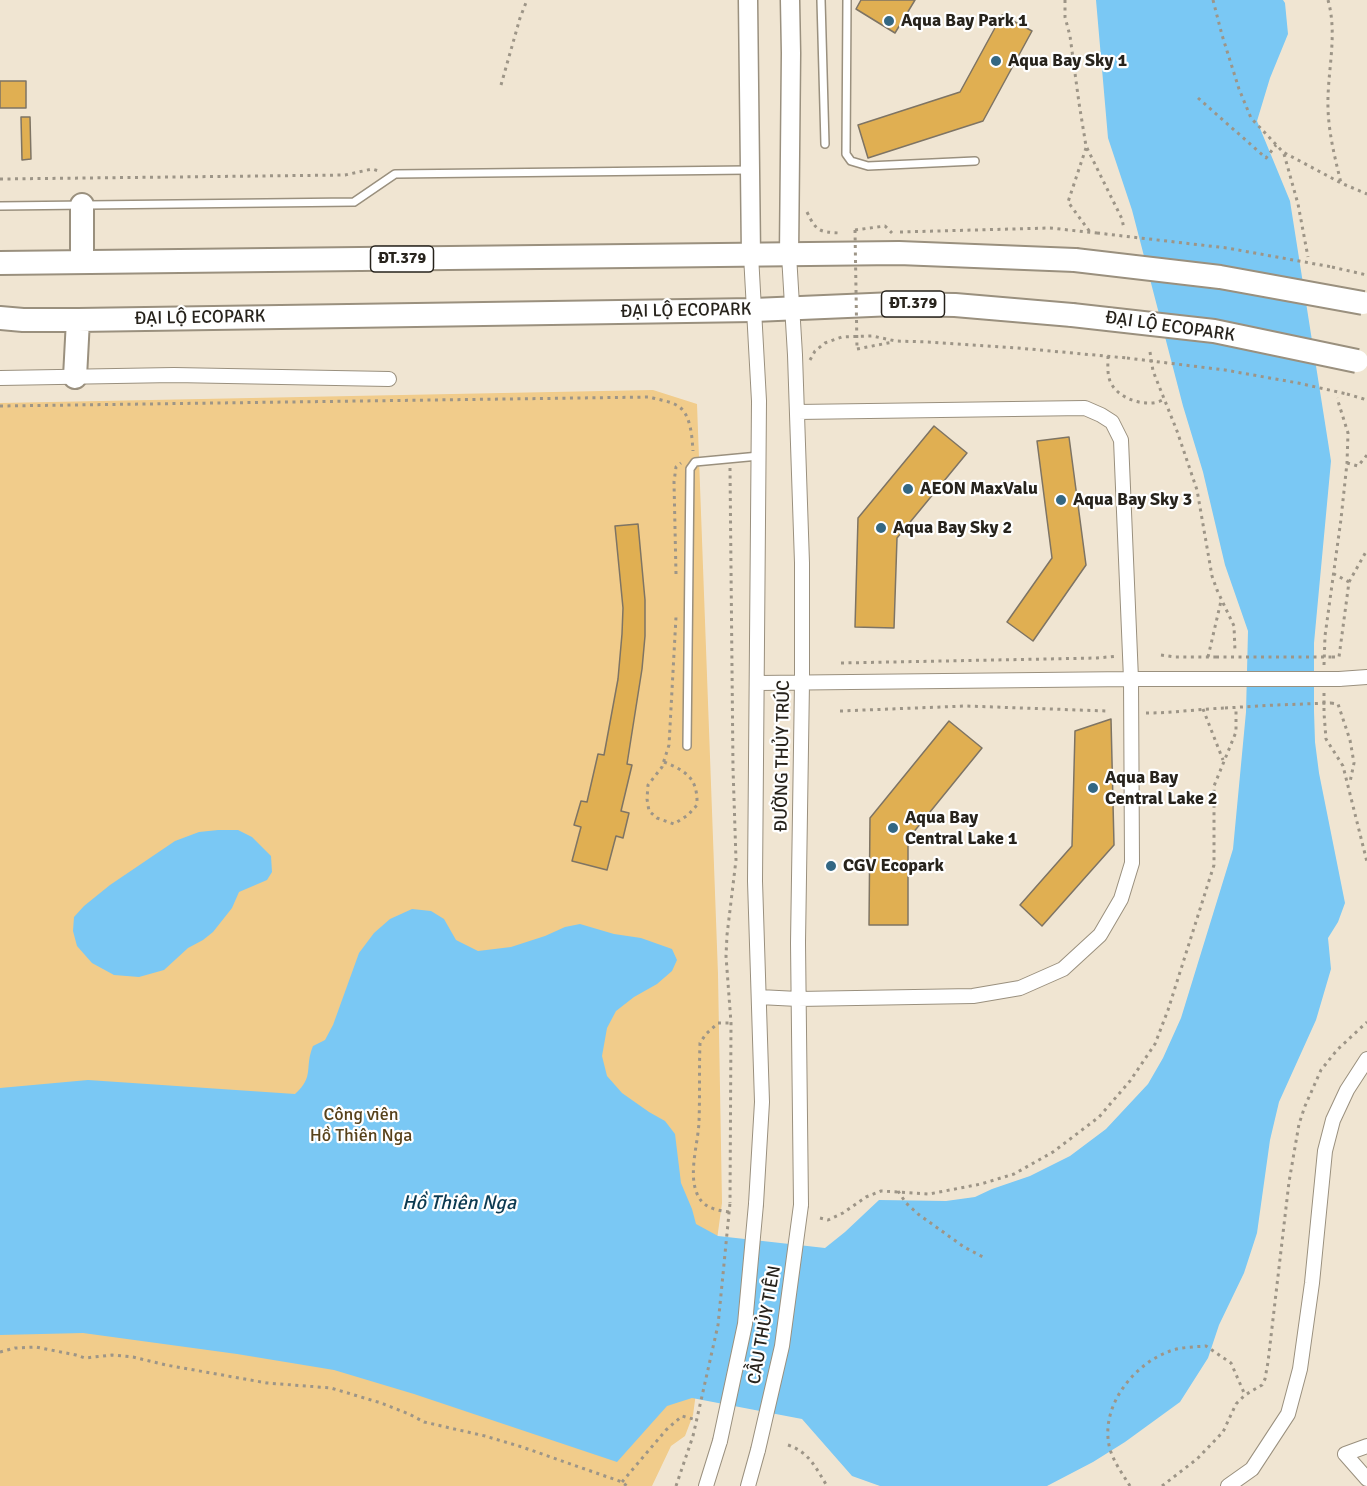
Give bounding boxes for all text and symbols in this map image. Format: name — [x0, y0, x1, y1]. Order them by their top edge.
place label: Aqua Bay Park 1 — [901, 10, 1028, 32]
marker: Aqua Bay Park 1 — [882, 14, 896, 28]
place label: Aqua Bay Sky 1 — [1008, 50, 1127, 72]
marker: Aqua Bay Sky 1 — [989, 54, 1003, 68]
road number: ĐT.379 — [370, 246, 434, 272]
road number: ĐT.379 — [882, 291, 944, 317]
street label: ĐẠI LỘ ECOPARK — [620, 299, 752, 323]
street label: ĐẠI LỘ ECOPARK — [134, 306, 266, 330]
street label: ĐẠI LỘ ECOPARK — [1104, 307, 1236, 347]
place label: AEON MaxValu — [920, 478, 1038, 500]
marker: AEON MaxValu — [901, 482, 915, 496]
place label: Aqua Bay Sky 3 — [1073, 489, 1192, 511]
marker: Aqua Bay Sky 3 — [1054, 493, 1068, 507]
place label: Aqua Bay Sky 2 — [893, 517, 1012, 539]
marker: Aqua Bay Sky 2 — [874, 521, 888, 535]
street label: ĐƯỜNG THỦY TRÚC — [771, 680, 795, 832]
place label: Aqua Bay Central Lake 2 — [1105, 767, 1218, 810]
marker: Aqua Bay Central Lake 2 — [1086, 781, 1100, 795]
place label: Aqua Bay Central Lake 1 — [905, 807, 1018, 850]
marker: Aqua Bay Central Lake 1 — [886, 821, 900, 835]
place label: CGV Ecopark — [843, 855, 944, 877]
marker: CGV Ecopark — [824, 859, 838, 873]
park label: Công viên Hồ Thiên Nga — [310, 1104, 412, 1146]
water label: Hồ Thiên Nga — [402, 1192, 516, 1216]
street label: CẦU THỦY TIÊN — [744, 1264, 786, 1386]

